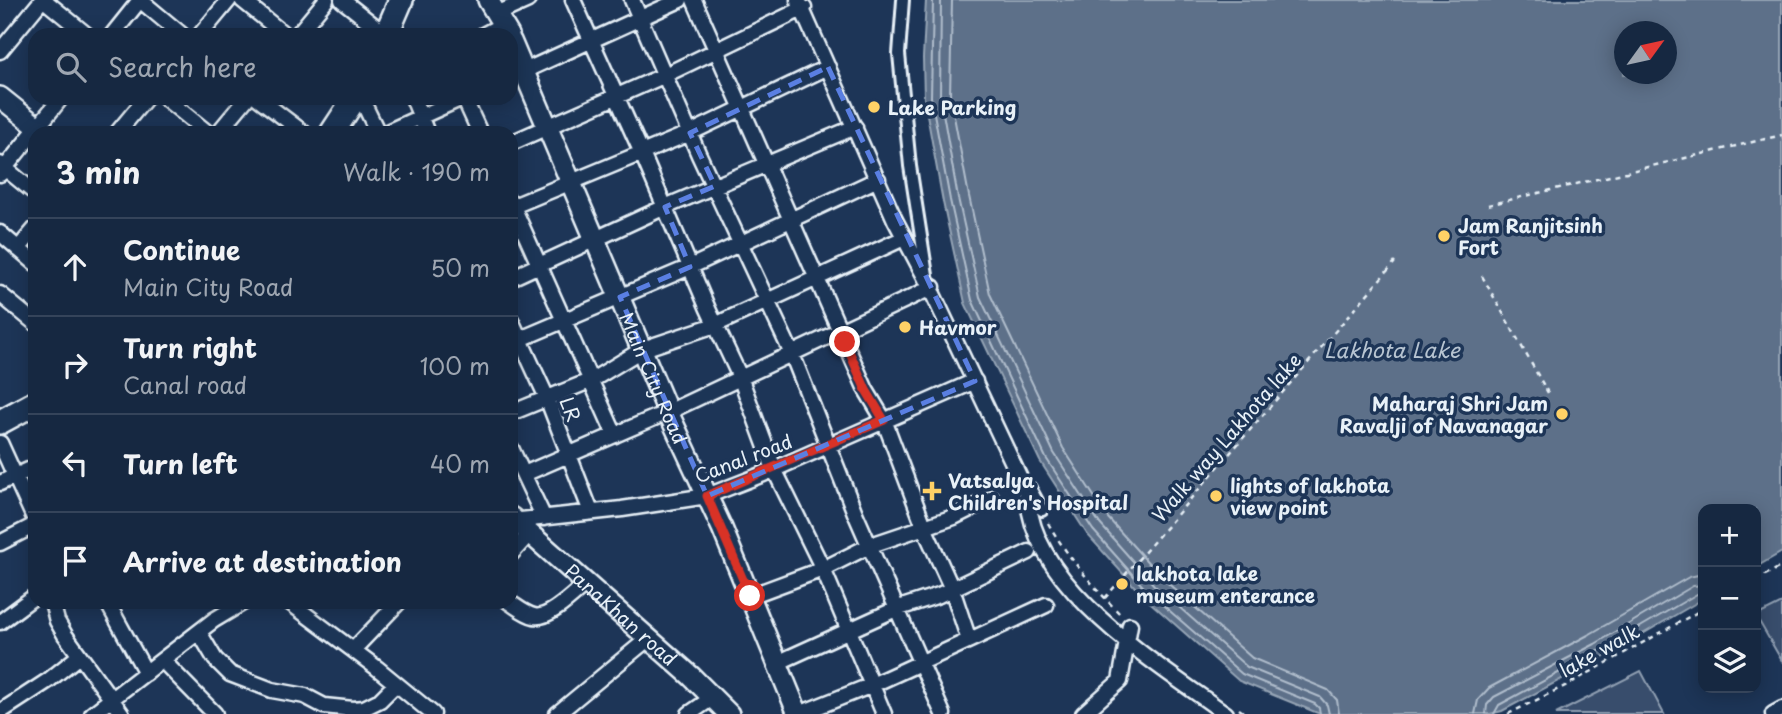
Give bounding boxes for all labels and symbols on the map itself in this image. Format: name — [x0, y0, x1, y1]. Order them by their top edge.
north arrow — [1614, 21, 1677, 84]
place label: Lake Parking — [888, 93, 1016, 121]
marker: Lake Parking — [866, 99, 882, 115]
place label: Jam Ranjitsinh Fort — [1458, 211, 1603, 261]
marker: Jam Ranjitsinh Fort — [1436, 228, 1452, 244]
street label: Main City Road — [613, 308, 695, 448]
place label: Havmor — [919, 313, 997, 341]
marker: Havmor — [897, 319, 913, 335]
route end — [829, 326, 860, 357]
water label: Lakhota Lake — [1324, 333, 1462, 365]
street label: Walk way Lakhota lake — [1145, 347, 1307, 527]
place label: Maharaj Shri Jam Ravalji of Navanagar — [1340, 389, 1548, 439]
street label: LR — [553, 392, 589, 426]
marker: Maharaj Shri Jam Ravalji of Navanagar — [1554, 406, 1570, 422]
street label: Canal road — [690, 427, 796, 489]
place label: Vatsalya Children's Hospital — [948, 466, 1128, 516]
place label: lights of lakhota view point — [1230, 471, 1390, 521]
marker: Vatsalya Children's Hospital — [922, 481, 942, 501]
marker: lights of lakhota view point — [1208, 488, 1224, 504]
street label: PanaKhan road — [559, 557, 684, 672]
place label: lakhota lake museum enterance — [1136, 559, 1315, 609]
marker: lakhota lake museum enterance — [1114, 576, 1130, 592]
route start — [734, 580, 765, 611]
street label: lake walk — [1554, 616, 1645, 684]

